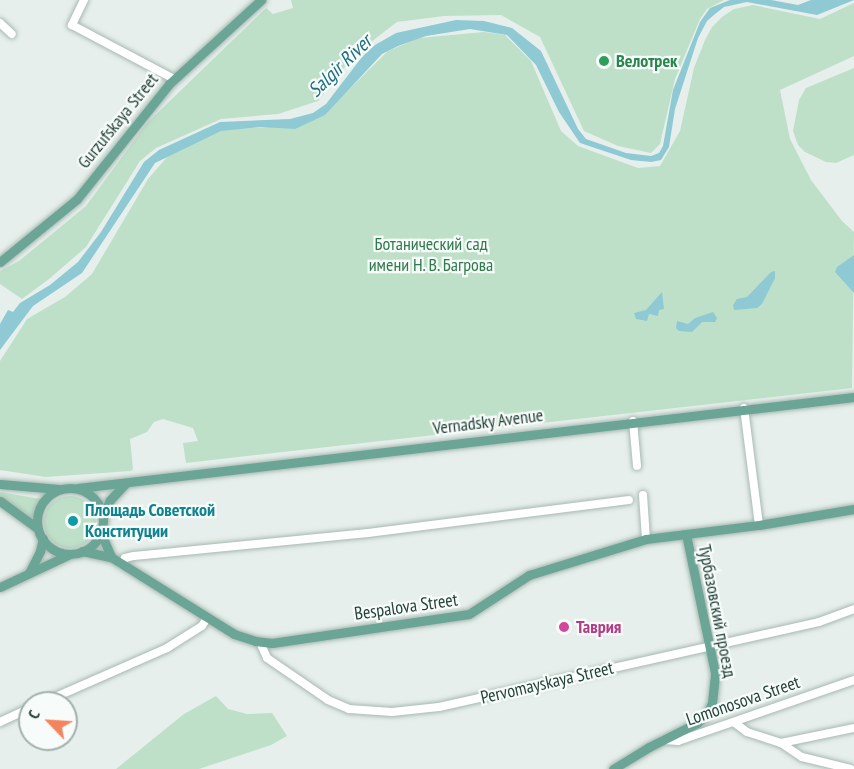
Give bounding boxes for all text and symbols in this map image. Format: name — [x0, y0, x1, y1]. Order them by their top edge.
water label: Salgir River — [303, 30, 377, 102]
place label: Велотрек — [616, 50, 677, 72]
marker: Велотрек — [597, 54, 611, 68]
street label: Gurzufskaya Street — [73, 69, 163, 173]
park label: Ботанический сад имени Н. В. Багрова — [367, 234, 495, 276]
street label: Vernadsky Avenue — [431, 404, 545, 440]
place label: Площадь Советской Конституции — [85, 500, 216, 542]
marker: Площадь Советской Конституции — [66, 514, 80, 528]
street label: Турбазовский проезд — [694, 543, 740, 679]
street label: Bespalova Street — [353, 589, 459, 625]
place label: Таврия — [576, 616, 621, 638]
marker: Таврия — [557, 620, 571, 634]
street label: Pervomayskaya Street — [478, 657, 616, 709]
street label: Lomonosova Street — [683, 671, 803, 731]
north arrow — [18, 691, 78, 751]
text: С — [23, 707, 44, 722]

